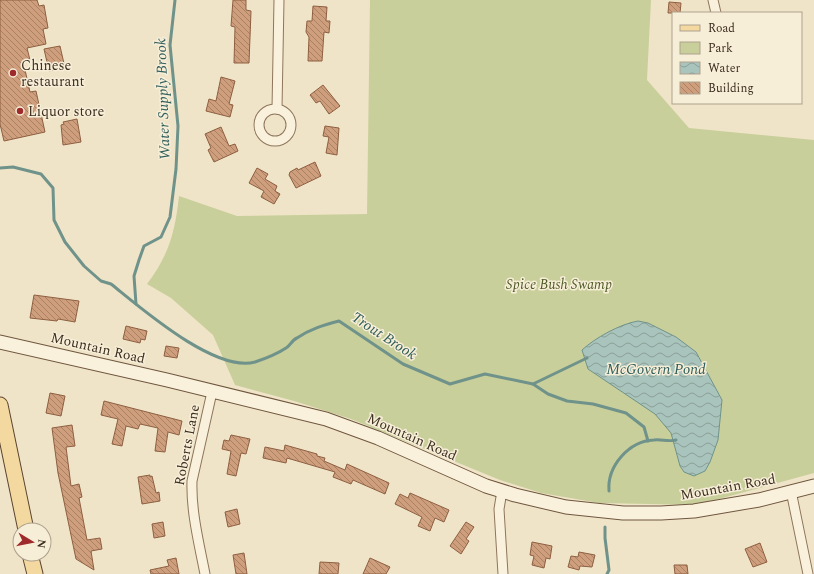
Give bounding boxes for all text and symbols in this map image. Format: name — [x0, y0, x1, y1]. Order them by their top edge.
legend — [672, 12, 802, 104]
text: Road — [708, 19, 735, 38]
water label: Water Supply Brook — [149, 38, 177, 160]
text: Park — [708, 39, 733, 58]
place label: Chinese restaurant — [21, 55, 85, 92]
text: Water — [708, 59, 740, 78]
marker: Chinese restaurant — [8, 68, 18, 78]
text: Building — [708, 79, 754, 98]
place label: Liquor store — [28, 101, 104, 122]
marker: Liquor store — [15, 106, 25, 116]
park label: Spice Bush Swamp — [506, 274, 612, 295]
water label: Trout Brook — [347, 306, 421, 366]
street label: Mountain Road — [49, 327, 147, 369]
water label: McGovern Pond — [606, 358, 706, 381]
street label: Roberts Lane — [169, 402, 205, 487]
street label: Mountain Road — [364, 408, 460, 466]
street label: Mountain Road — [679, 468, 777, 506]
north arrow — [12, 522, 52, 562]
text: N — [32, 538, 51, 550]

